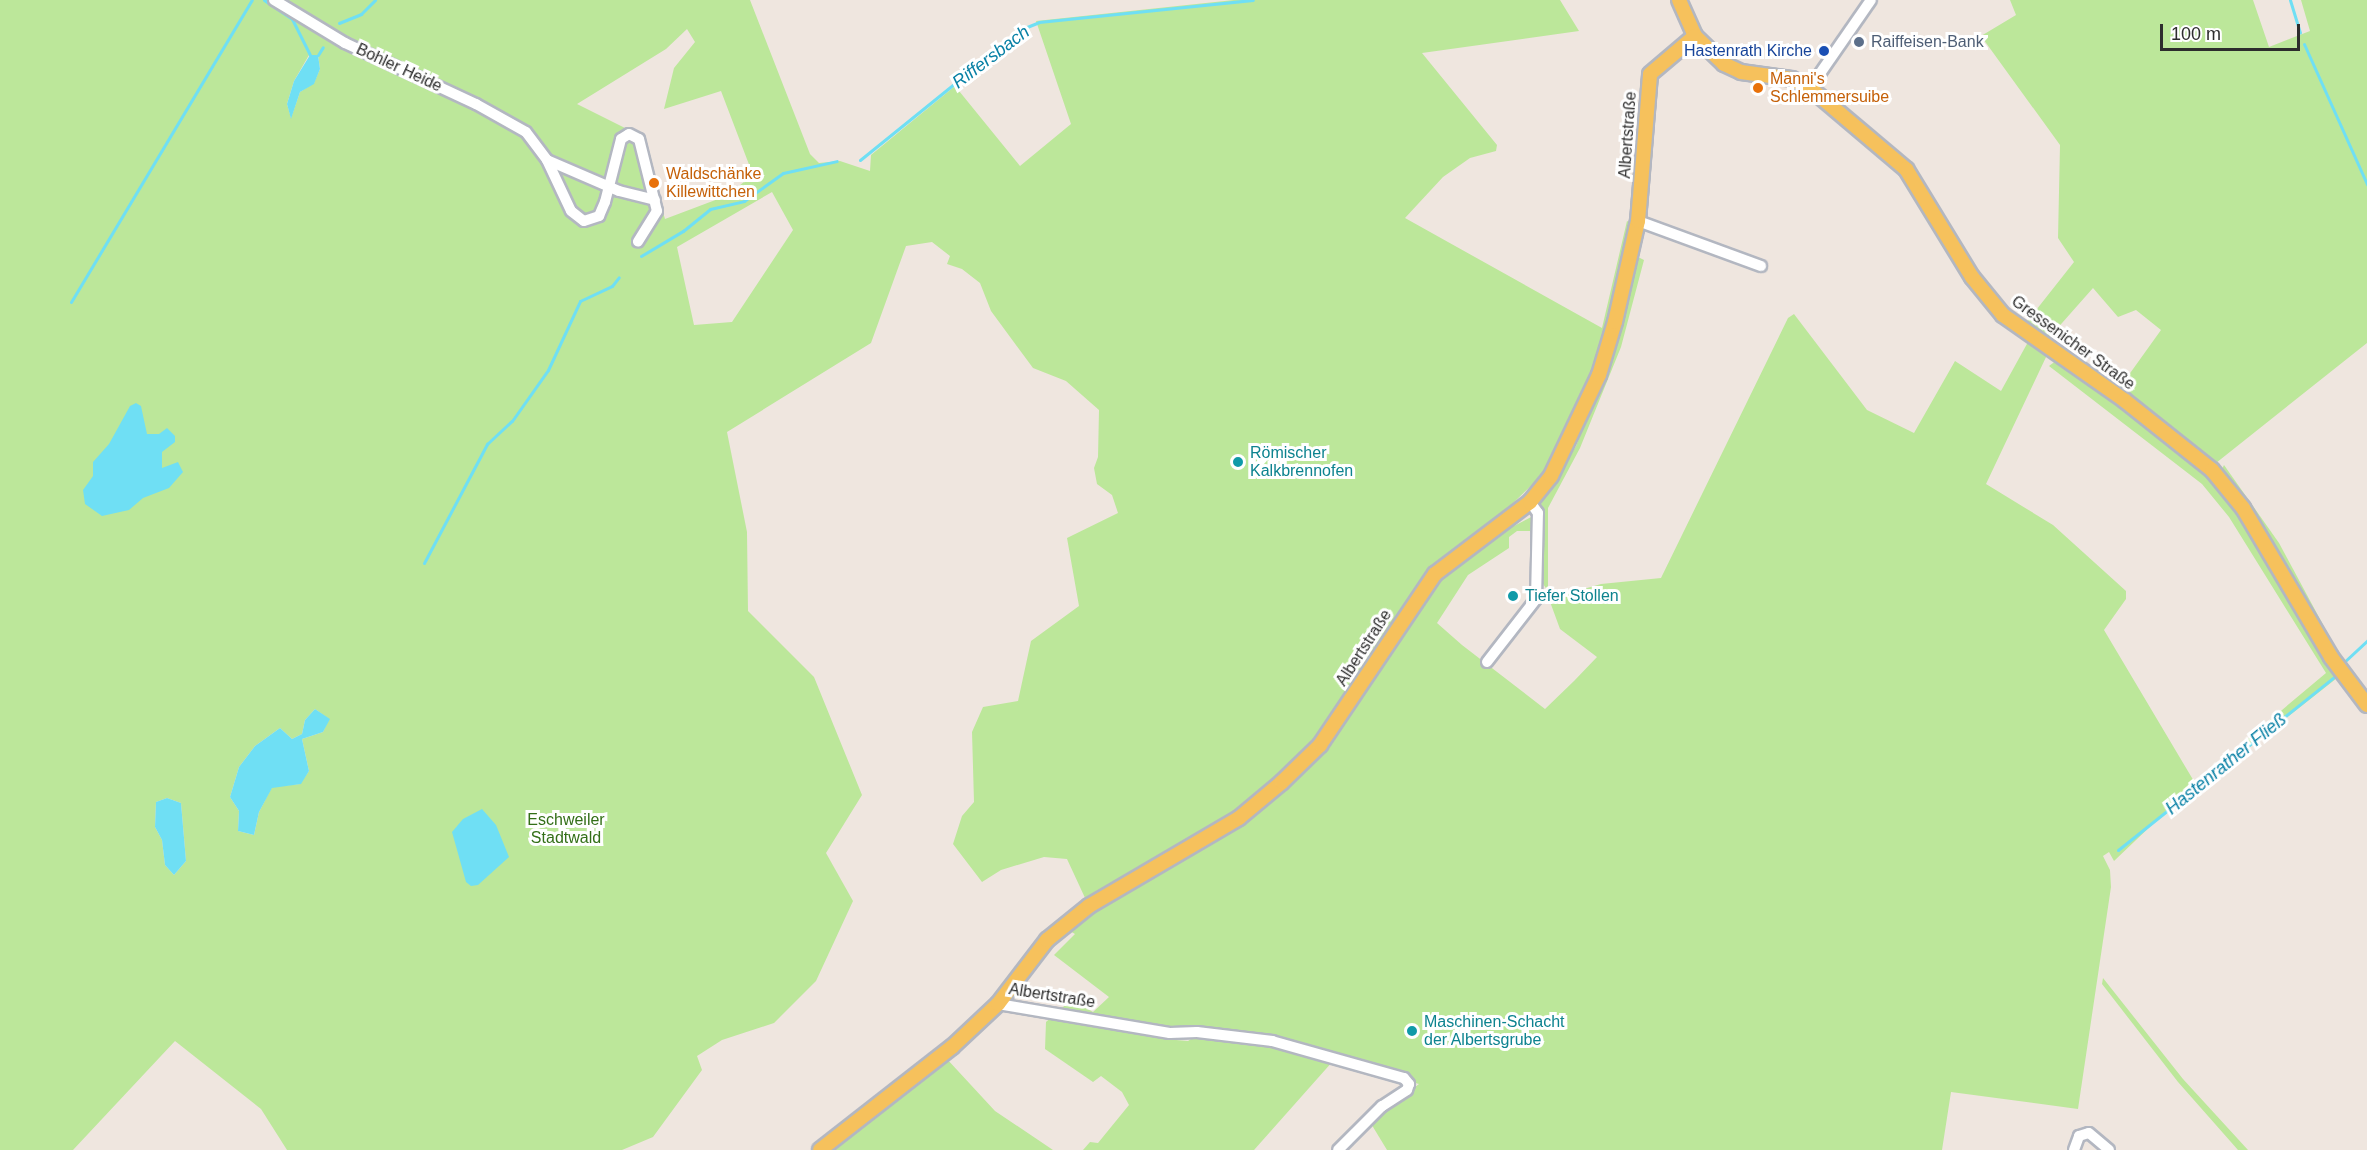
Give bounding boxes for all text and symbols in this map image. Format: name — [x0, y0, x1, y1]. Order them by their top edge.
scale bar — [2163, 12, 2302, 50]
water label: Riffersbach — [948, 21, 1034, 93]
text: 100 m — [2171, 24, 2221, 44]
place label: Raiffeisen-Bank — [1871, 32, 1984, 52]
marker: Raiffeisen-Bank — [1852, 35, 1866, 49]
street label: Bohler Heide — [353, 40, 445, 96]
place label: Hastenrath Kirche — [1684, 41, 1812, 61]
marker: Hastenrath Kirche — [1817, 44, 1831, 58]
place label: Manni's Schlemmersuibe — [1770, 69, 1889, 107]
marker: Manni's Schlemmersuibe — [1751, 81, 1765, 95]
street label: Albertstraße — [1615, 91, 1641, 179]
place label: Waldschänke Killewittchen — [666, 164, 761, 202]
marker: Waldschänke Killewittchen — [647, 176, 661, 190]
street label: Gressenicher Straße — [2008, 292, 2138, 394]
place label: Römischer Kalkbrennofen — [1250, 443, 1353, 481]
marker: Römischer Kalkbrennofen — [1231, 455, 1245, 469]
place label: Tiefer Stollen — [1525, 586, 1619, 606]
marker: Tiefer Stollen — [1506, 589, 1520, 603]
street label: Albertstraße — [1332, 606, 1396, 690]
water label: Hastenrather Fließ — [2161, 709, 2291, 819]
park label: Eschweiler Stadtwald — [527, 810, 605, 848]
street label: Albertstraße — [1007, 980, 1097, 1012]
place label: Maschinen-Schacht der Albertsgrube — [1424, 1012, 1565, 1050]
marker: Maschinen-Schacht der Albertsgrube — [1405, 1024, 1419, 1038]

